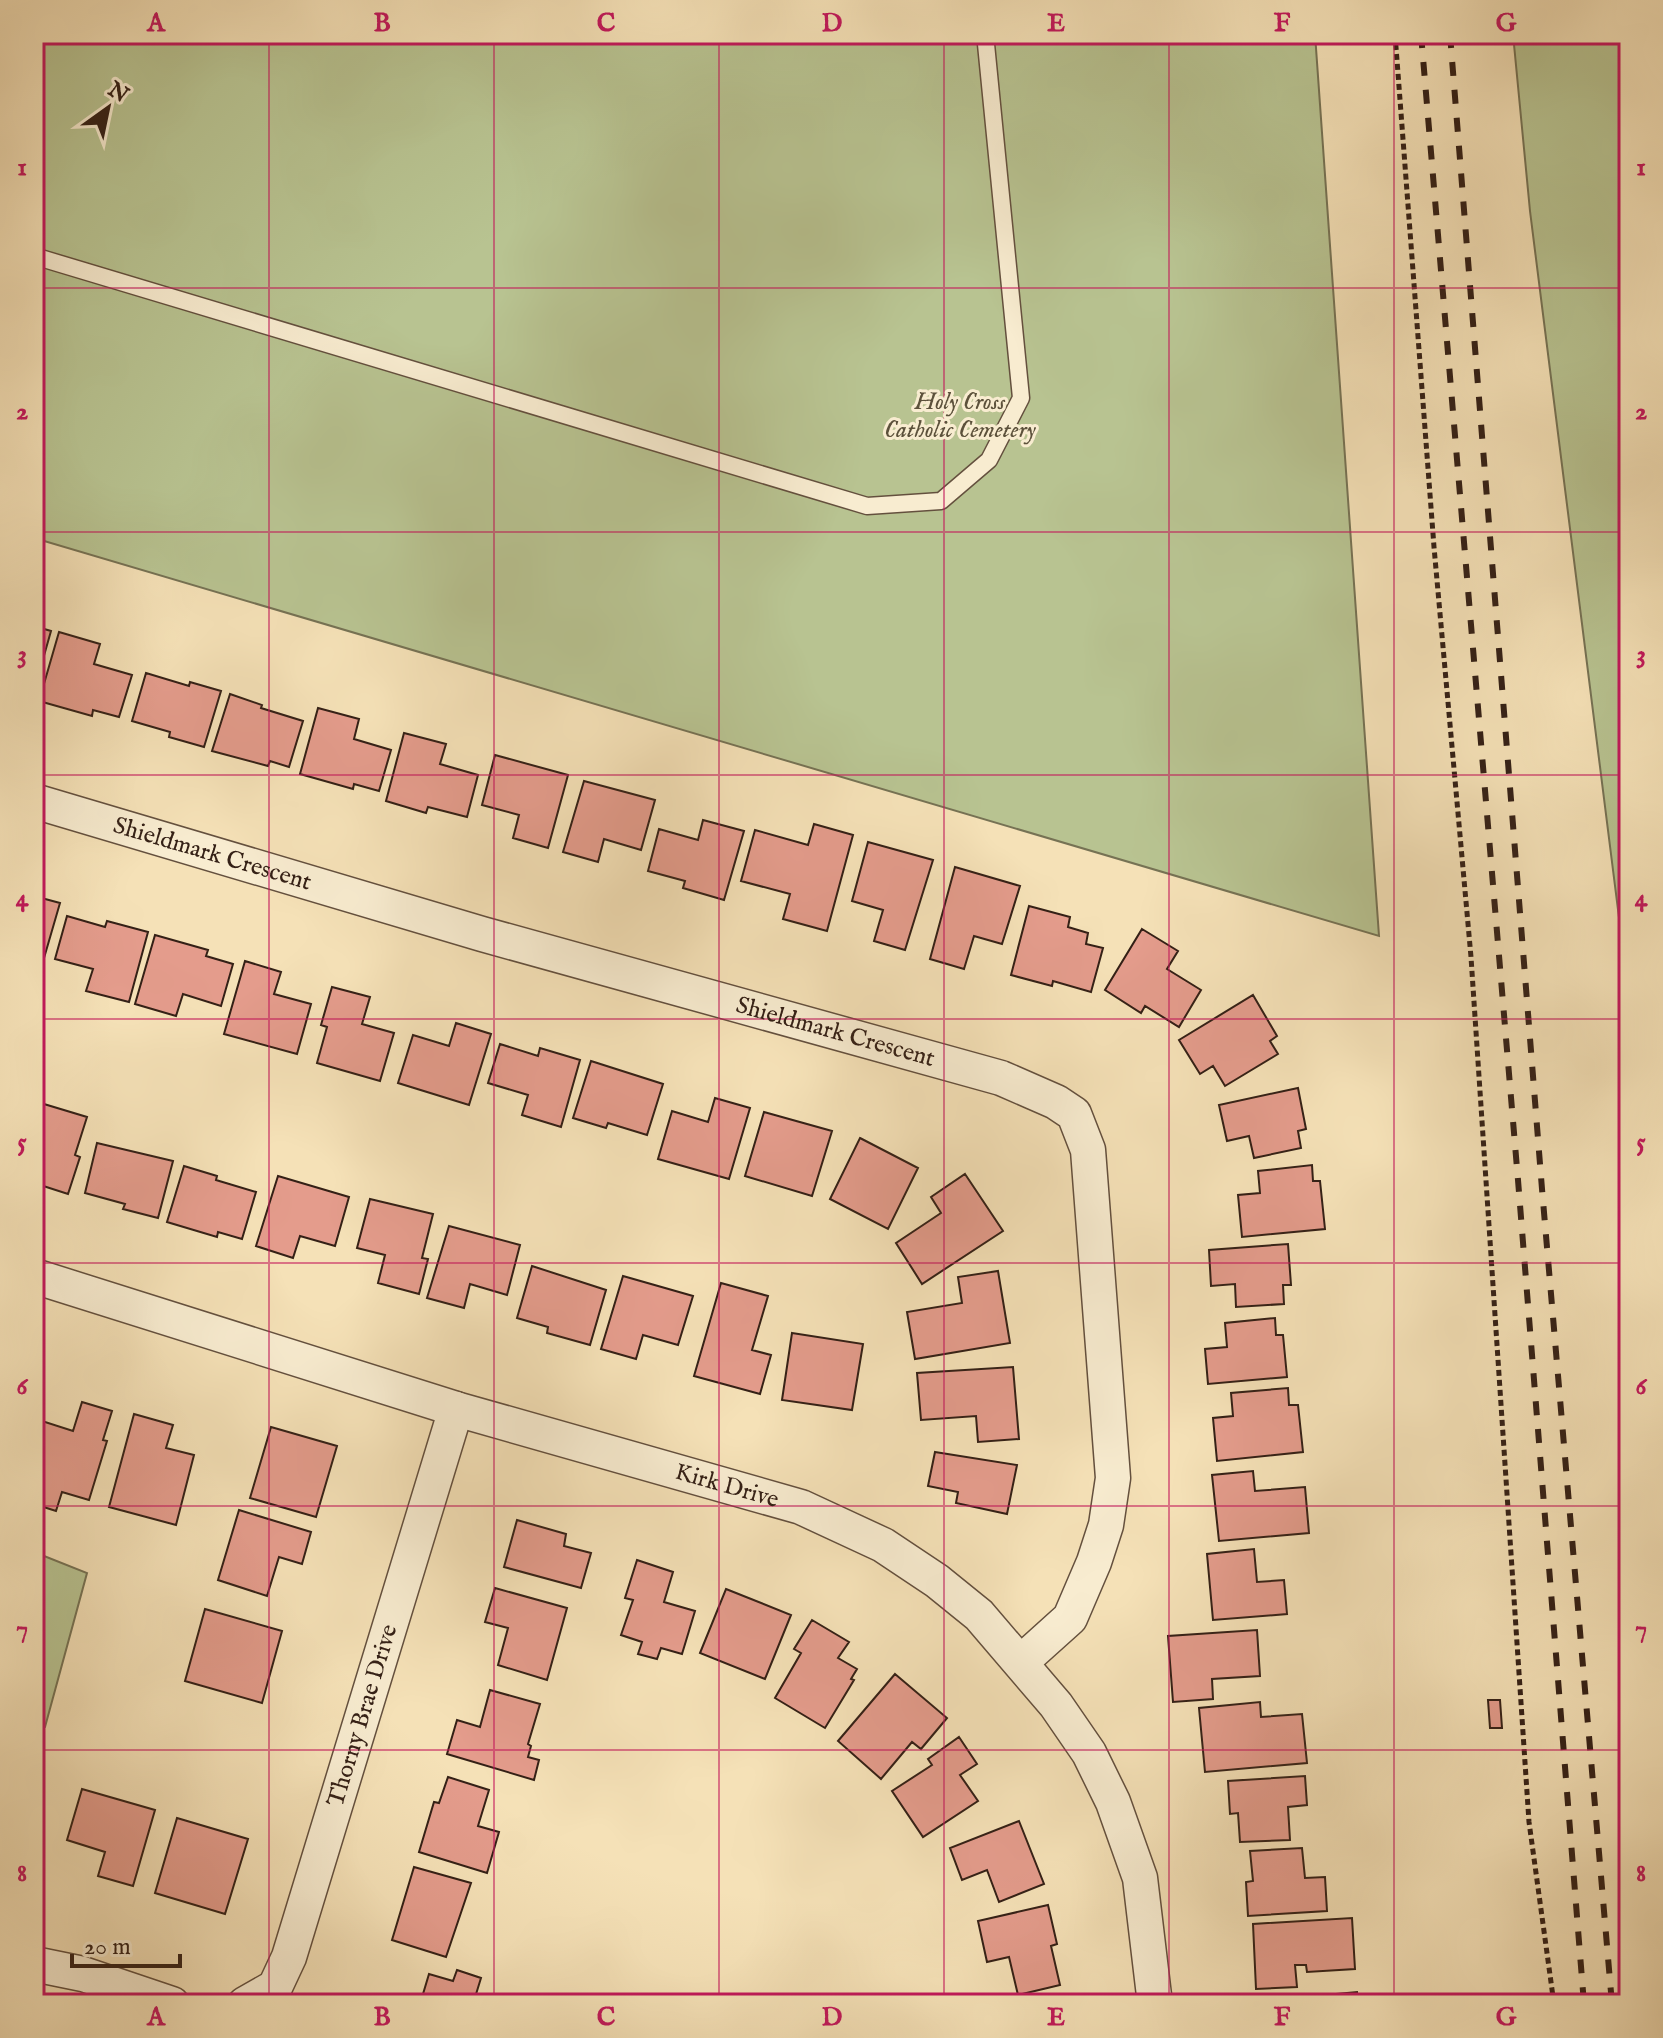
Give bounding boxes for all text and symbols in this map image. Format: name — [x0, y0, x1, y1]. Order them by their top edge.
text: A — [146, 7, 166, 40]
text: B — [373, 7, 391, 40]
text: C — [597, 7, 616, 40]
text: D — [822, 7, 843, 40]
text: E — [1047, 7, 1065, 40]
text: F — [1274, 7, 1291, 40]
text: G — [1496, 7, 1517, 40]
north arrow — [68, 68, 148, 148]
text: N — [101, 75, 133, 110]
text: 1 — [17, 151, 27, 184]
text: 1 — [1636, 151, 1646, 184]
park label: Holy Cross Catholic Cemetery — [884, 387, 1037, 446]
text: 2 — [16, 395, 28, 428]
text: 2 — [1635, 395, 1647, 428]
text: 3 — [17, 638, 27, 671]
text: 3 — [1636, 638, 1646, 671]
street label: Shieldmark Crescent — [110, 810, 315, 898]
text: 4 — [16, 882, 30, 915]
text: 4 — [1635, 882, 1649, 915]
street label: Shieldmark Crescent — [732, 990, 938, 1074]
text: 5 — [17, 1126, 27, 1159]
text: 5 — [1636, 1126, 1646, 1159]
text: 6 — [17, 1370, 29, 1403]
text: 6 — [1636, 1370, 1648, 1403]
street label: Kirk Drive — [671, 1456, 782, 1515]
text: 7 — [16, 1613, 28, 1646]
text: 7 — [1635, 1613, 1647, 1646]
street label: Thorny Brae Drive — [320, 1621, 405, 1810]
text: 8 — [17, 1857, 27, 1890]
text: 8 — [1636, 1857, 1646, 1890]
scale bar — [72, 1918, 180, 1968]
text: 20 m — [84, 1932, 131, 1963]
text: A — [146, 2001, 166, 2034]
text: B — [373, 2001, 391, 2034]
text: C — [597, 2001, 616, 2034]
text: D — [822, 2001, 843, 2034]
text: E — [1047, 2001, 1065, 2034]
text: F — [1274, 2001, 1291, 2034]
text: G — [1496, 2001, 1517, 2034]

